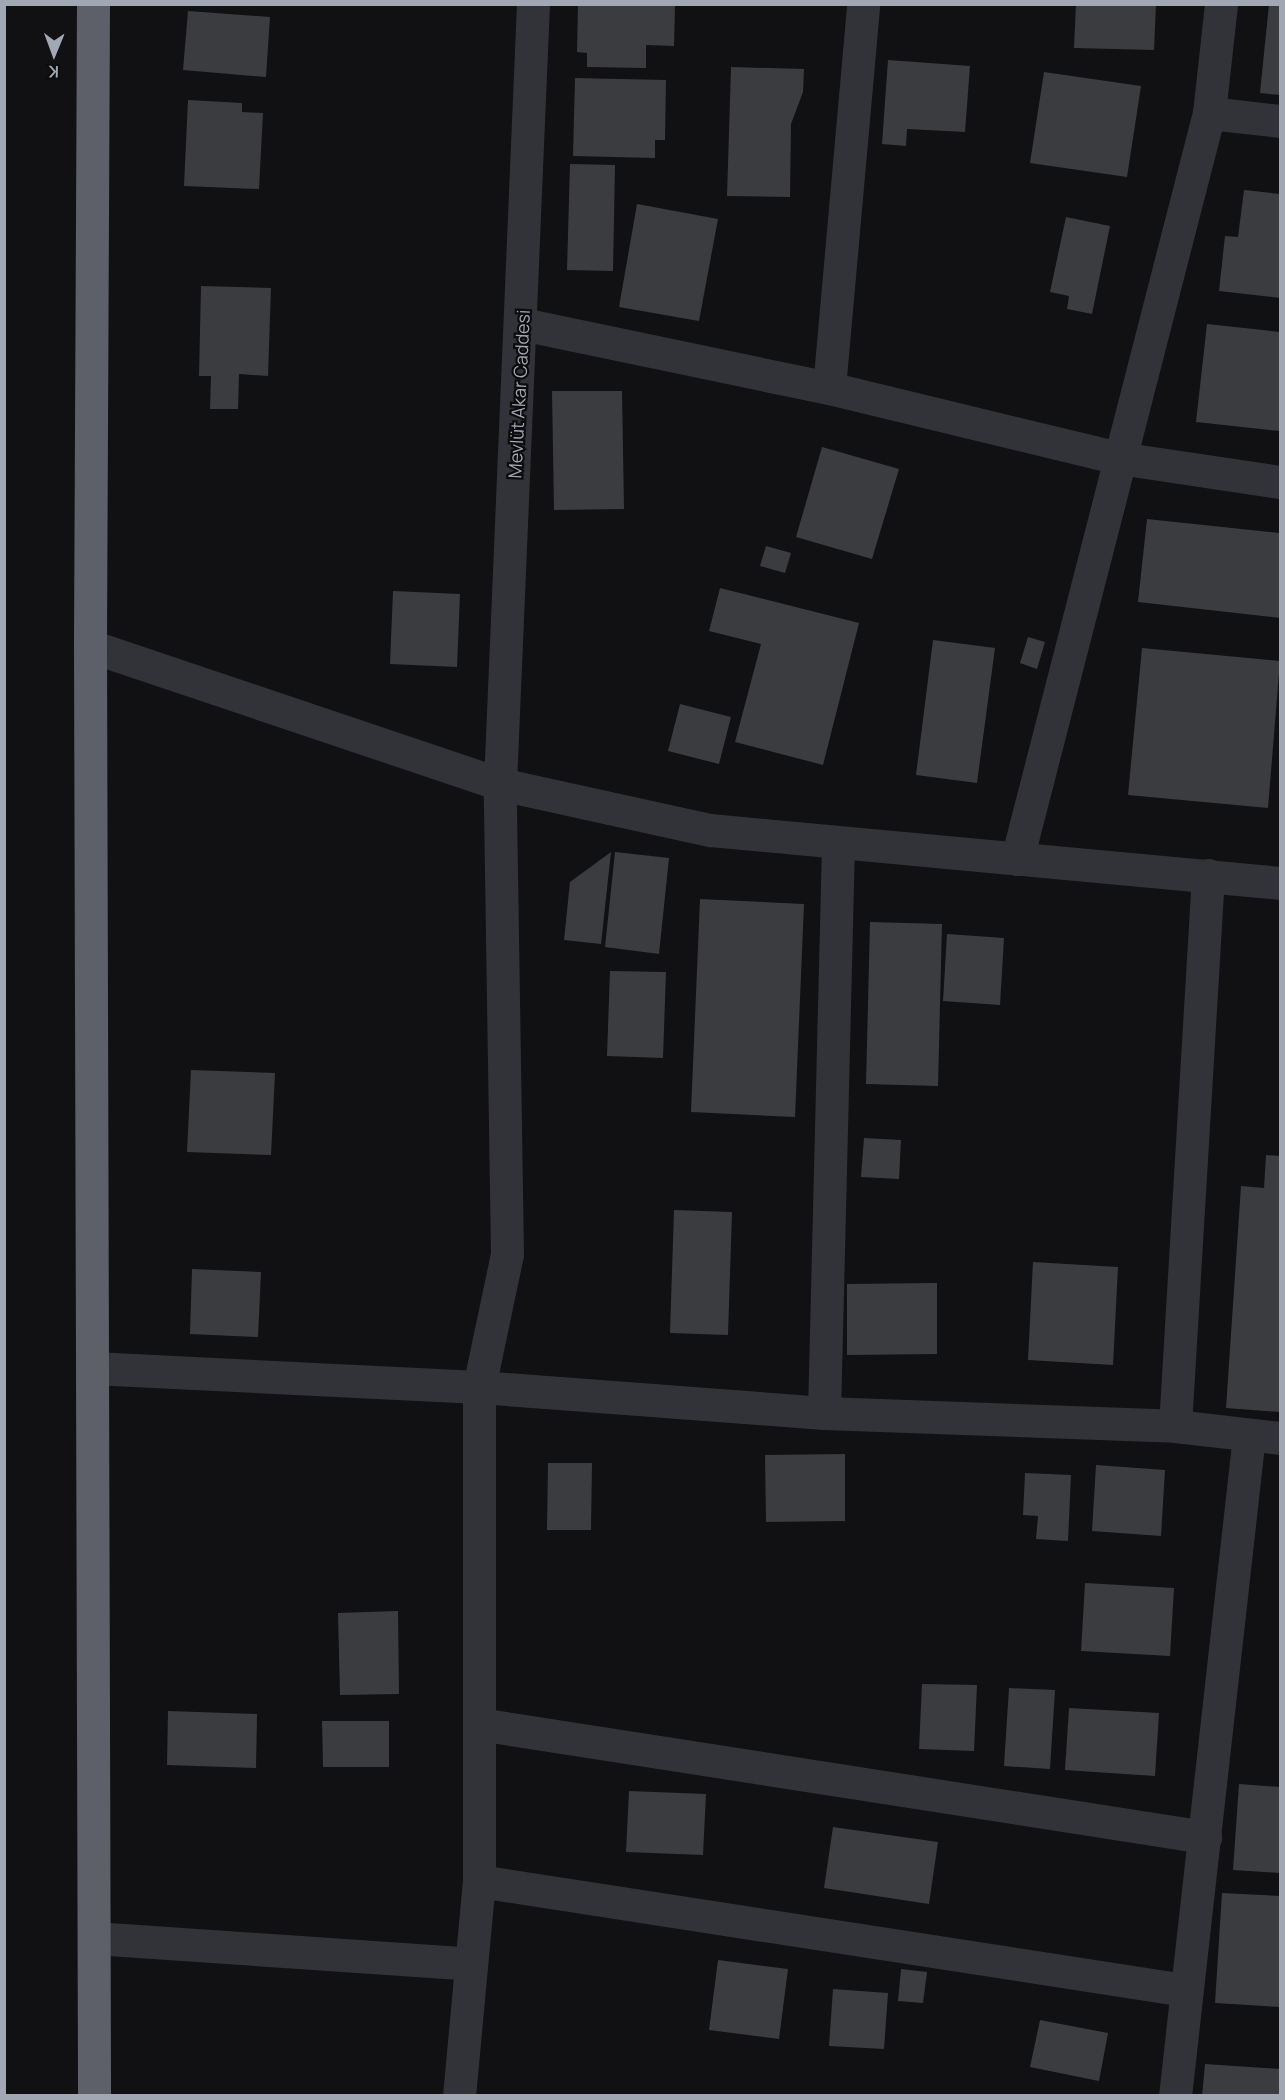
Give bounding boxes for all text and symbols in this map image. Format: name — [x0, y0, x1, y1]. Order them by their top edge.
north arrow — [24, 24, 84, 84]
text: K — [48, 61, 59, 83]
street label: Mevlüt Akar Caddesi — [504, 309, 534, 479]

